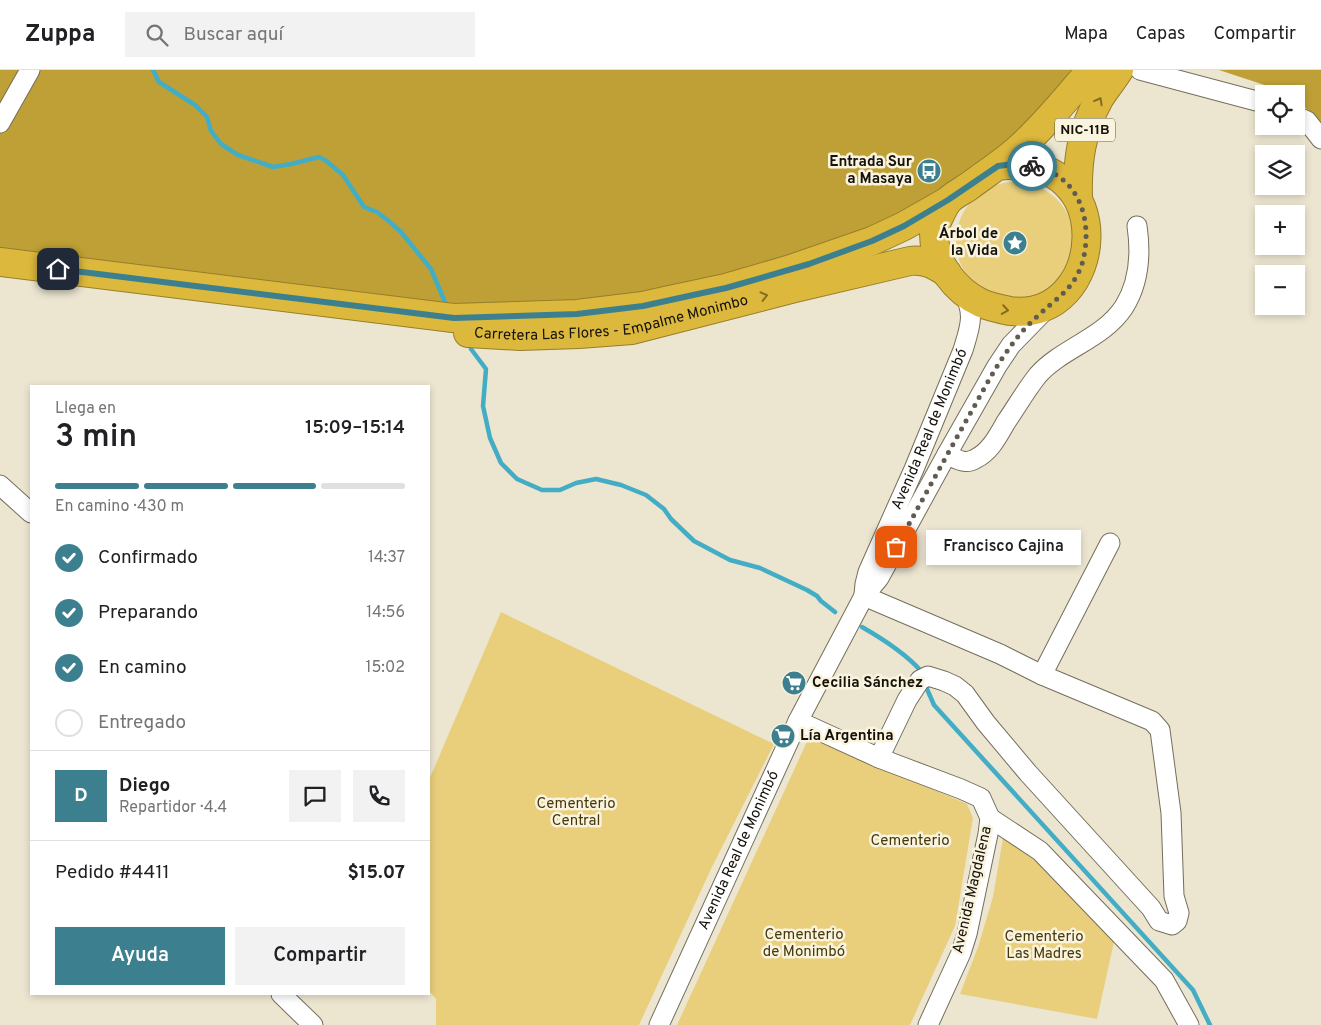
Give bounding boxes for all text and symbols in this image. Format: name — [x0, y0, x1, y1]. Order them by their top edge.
search box — [125, 12, 475, 57]
text: Zuppa — [25, 20, 95, 50]
icon: search — [143, 21, 171, 49]
text: Buscar aquí — [183, 23, 283, 47]
text: Mapa — [1064, 23, 1108, 46]
text: Capas — [1136, 23, 1185, 46]
text: Compartir — [1213, 23, 1296, 46]
map controls — [1255, 85, 1305, 315]
button: locate — [1255, 85, 1305, 135]
one-way arrow — [1092, 97, 1102, 106]
road number: NIC-11B — [1055, 118, 1115, 142]
courier — [1007, 141, 1057, 191]
button: layers — [1255, 145, 1305, 195]
icon: bike — [1018, 152, 1046, 180]
place label: Entrada Sur a Masaya — [829, 153, 913, 189]
bus stop icon: Entrada Sur a Masaya — [916, 158, 942, 184]
button: + — [1255, 205, 1305, 255]
place label: Árbol de la Vida — [939, 224, 998, 261]
place icon: Árbol de la Vida — [1002, 230, 1028, 256]
pin — [37, 248, 79, 290]
icon: home — [44, 255, 72, 283]
button: − — [1255, 265, 1305, 315]
street label: Carretera Las Flores - Empalme Monimbo — [473, 291, 750, 346]
one-way arrow — [759, 292, 767, 302]
one-way arrow — [1000, 304, 1009, 314]
street label: Avenida Real de Monimbó — [888, 346, 972, 513]
text: Llega en — [55, 399, 116, 419]
text: 15:09–15:14 — [305, 416, 405, 440]
text: 3 min — [55, 418, 137, 458]
text: En camino · 430 m — [55, 497, 184, 517]
pin — [875, 526, 917, 568]
callout: Francisco Cajina — [926, 530, 1081, 564]
icon: bag — [882, 533, 910, 561]
text: Francisco Cajina — [943, 537, 1064, 557]
icon: check — [55, 544, 83, 572]
text: Confirmado — [98, 546, 198, 570]
text: 14:37 — [368, 548, 405, 568]
icon: check — [55, 599, 83, 627]
text: Preparando — [98, 601, 198, 625]
text: 14:56 — [366, 603, 405, 623]
icon: check — [55, 654, 83, 682]
text: En camino — [98, 656, 187, 680]
text: 15:02 — [365, 658, 405, 678]
supermarket icon: Cecilia Sánchez — [781, 670, 807, 696]
place label: Cecilia Sánchez — [812, 674, 923, 693]
text: Entregado — [98, 711, 186, 735]
supermarket icon: Lía Argentina — [770, 723, 796, 749]
place label: Lía Argentina — [800, 727, 894, 746]
street label: Avenida Real de Monimbó — [694, 768, 783, 933]
button: chat — [289, 770, 341, 822]
button: phone — [353, 770, 405, 822]
text: Diego — [119, 774, 170, 798]
text: D — [74, 784, 88, 808]
park label: Cementerio Central — [536, 795, 616, 831]
text: Repartidor · 4.4 — [119, 798, 227, 818]
street label: Avenida Magdalena — [949, 824, 997, 956]
park label: Cementerio — [870, 832, 950, 851]
text: Pedido #4411 — [55, 861, 170, 885]
text: $15.07 — [347, 861, 405, 885]
park label: Cementerio de Monimbó — [763, 926, 845, 962]
button: Ayuda — [55, 927, 225, 985]
button: Compartir — [235, 927, 405, 985]
park label: Cementerio Las Madres — [1004, 928, 1084, 964]

